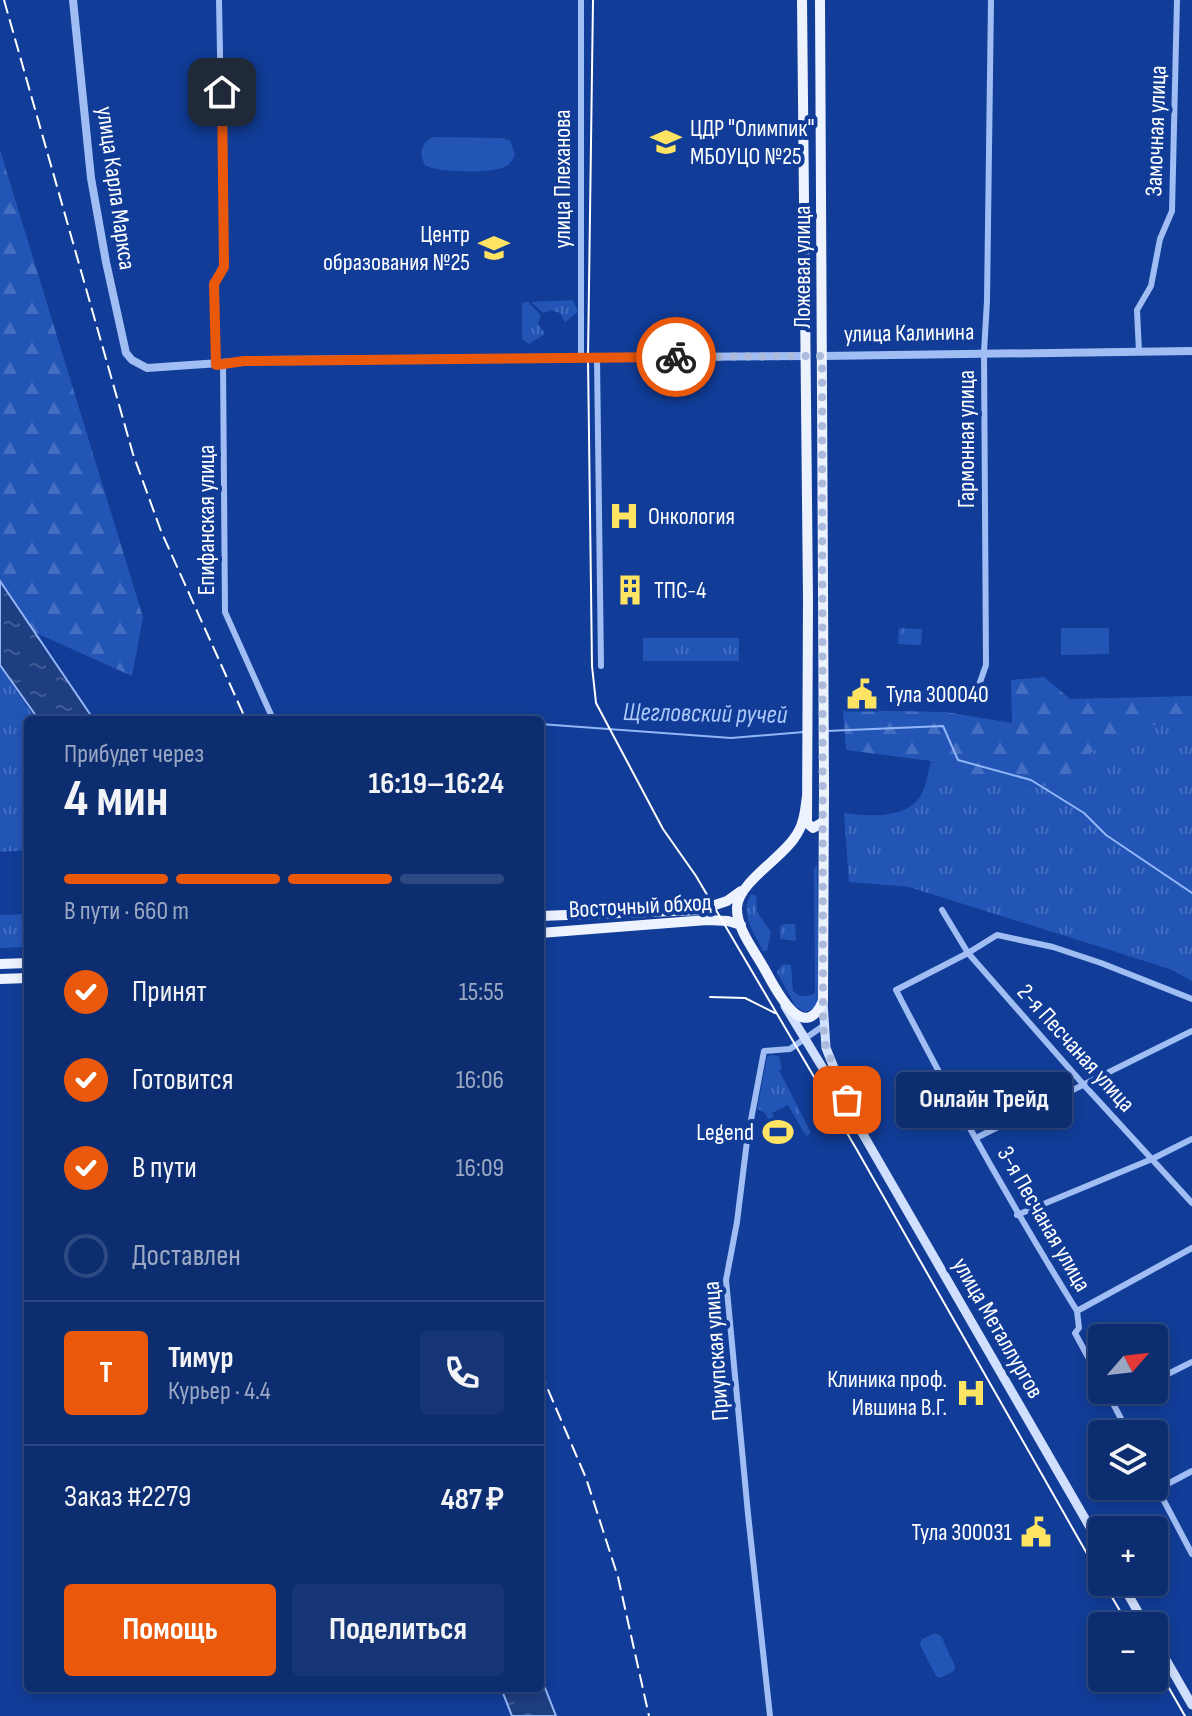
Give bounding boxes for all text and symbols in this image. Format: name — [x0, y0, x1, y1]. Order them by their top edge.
pin — [188, 58, 256, 126]
street label: Замочная улица — [1139, 65, 1173, 197]
icon: home — [200, 70, 244, 114]
street label: улица Карла Маркса — [90, 104, 142, 272]
street label: улица Плеханова — [548, 109, 577, 249]
place label: ЦДР "Олимпик" МБОУЦО №25 — [690, 114, 814, 171]
school or university icon: ЦДР "Олимпик" МБОУЦО №25 — [649, 125, 683, 159]
street label: Ложевая улица — [788, 205, 817, 329]
place label: Центр образования №25 — [323, 220, 470, 277]
school or university icon: Центр образования №25 — [477, 231, 511, 265]
courier — [636, 317, 716, 397]
street label: улица Калинина — [843, 317, 975, 349]
icon: bike — [654, 335, 698, 379]
street label: Гармонная улица — [952, 370, 981, 508]
street label: Епифанская улица — [192, 445, 221, 595]
hospital icon: Онкология — [607, 499, 641, 533]
place label: Онкология — [648, 502, 735, 531]
building icon: ТПС-4 — [613, 573, 647, 607]
place label: ТПС-4 — [654, 576, 706, 605]
public building icon: Тула 300040 — [845, 677, 879, 711]
place label: Тула 300040 — [886, 680, 989, 709]
water label: Щегловский ручей — [623, 697, 788, 731]
text: Прибудет через — [64, 739, 204, 770]
text: 16:19–16:24 — [368, 766, 504, 802]
text: 4 мин — [64, 768, 169, 831]
street label: Восточный обход — [568, 888, 712, 924]
text: В пути · 660 m — [64, 896, 189, 927]
icon: check — [64, 970, 108, 1014]
text: Принят — [132, 974, 207, 1010]
text: 15:55 — [459, 977, 504, 1008]
street label: 2-я Песчаная улица — [1011, 978, 1141, 1118]
icon: check — [64, 1058, 108, 1102]
text: Готовится — [132, 1062, 233, 1098]
text: 16:06 — [456, 1065, 504, 1096]
pin — [813, 1066, 881, 1134]
callout: Онлайн Трейд — [895, 1072, 1071, 1128]
icon: bag — [825, 1078, 869, 1122]
text: Онлайн Трейд — [919, 1084, 1049, 1115]
sports icon: Legend — [761, 1115, 795, 1149]
place label: Legend — [696, 1118, 754, 1147]
street label: 3-я Песчаная улица — [991, 1141, 1097, 1297]
icon: check — [64, 1146, 108, 1190]
text: В пути — [132, 1150, 197, 1186]
text: 16:09 — [456, 1153, 504, 1184]
text: Доставлен — [132, 1238, 241, 1274]
street label: улица Металлургов — [946, 1253, 1050, 1403]
street label: Приупская улица — [697, 1280, 735, 1422]
north arrow — [1088, 1324, 1168, 1404]
map controls — [1088, 1324, 1168, 1692]
button: phone — [420, 1331, 504, 1415]
text: Тимур — [168, 1340, 233, 1376]
text: Т — [99, 1355, 113, 1391]
place label: Клиника проф. Ившина В.Г. — [827, 1365, 947, 1422]
text: Курьер · 4.4 — [168, 1376, 271, 1407]
hospital icon: Клиника проф. Ившина В.Г. — [954, 1376, 988, 1410]
button: layers — [1088, 1420, 1168, 1500]
text: Заказ #2279 — [64, 1479, 191, 1515]
text: 487 ₽ — [441, 1482, 504, 1518]
public building icon: Тула 300031 — [1019, 1515, 1053, 1549]
button: + — [1088, 1516, 1168, 1596]
place label: Тула 300031 — [912, 1518, 1013, 1547]
button: Помощь — [64, 1584, 276, 1676]
button: Поделиться — [292, 1584, 504, 1676]
button: − — [1088, 1612, 1168, 1692]

